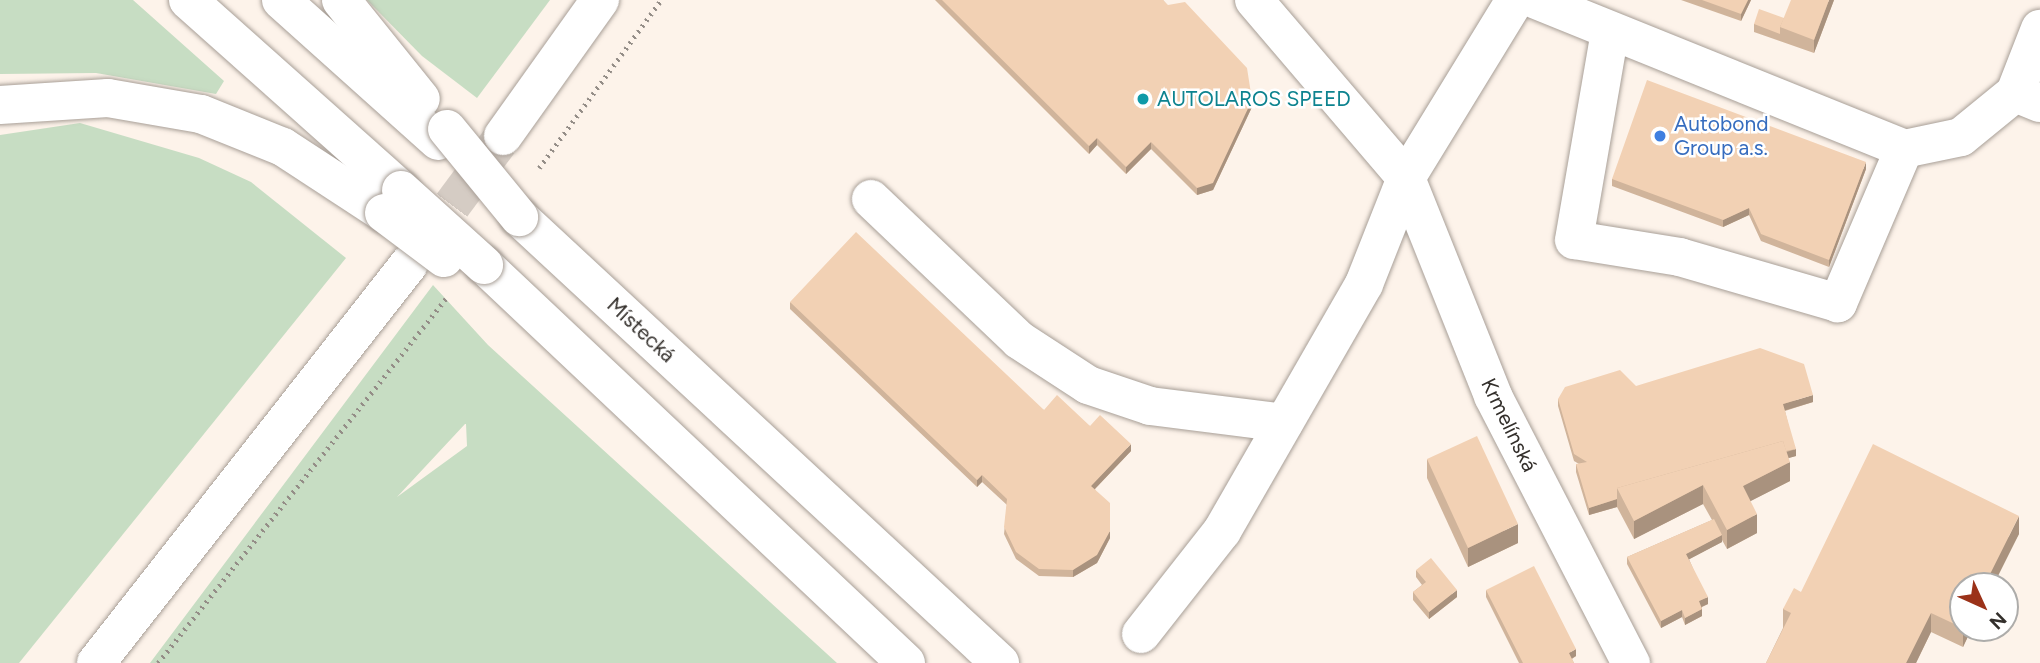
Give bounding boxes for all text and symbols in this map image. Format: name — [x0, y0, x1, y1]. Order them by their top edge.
place label: AUTOLAROS SPEED — [1157, 86, 1351, 112]
marker: AUTOLAROS SPEED — [1135, 91, 1151, 107]
place label: Autobond Group a.s. — [1674, 111, 1769, 161]
marker: Autobond Group a.s. — [1652, 128, 1668, 144]
street label: Místecká — [602, 292, 680, 368]
street label: Krmelínská — [1476, 374, 1542, 476]
north arrow — [1949, 572, 2019, 642]
text: N — [1984, 607, 2011, 634]

